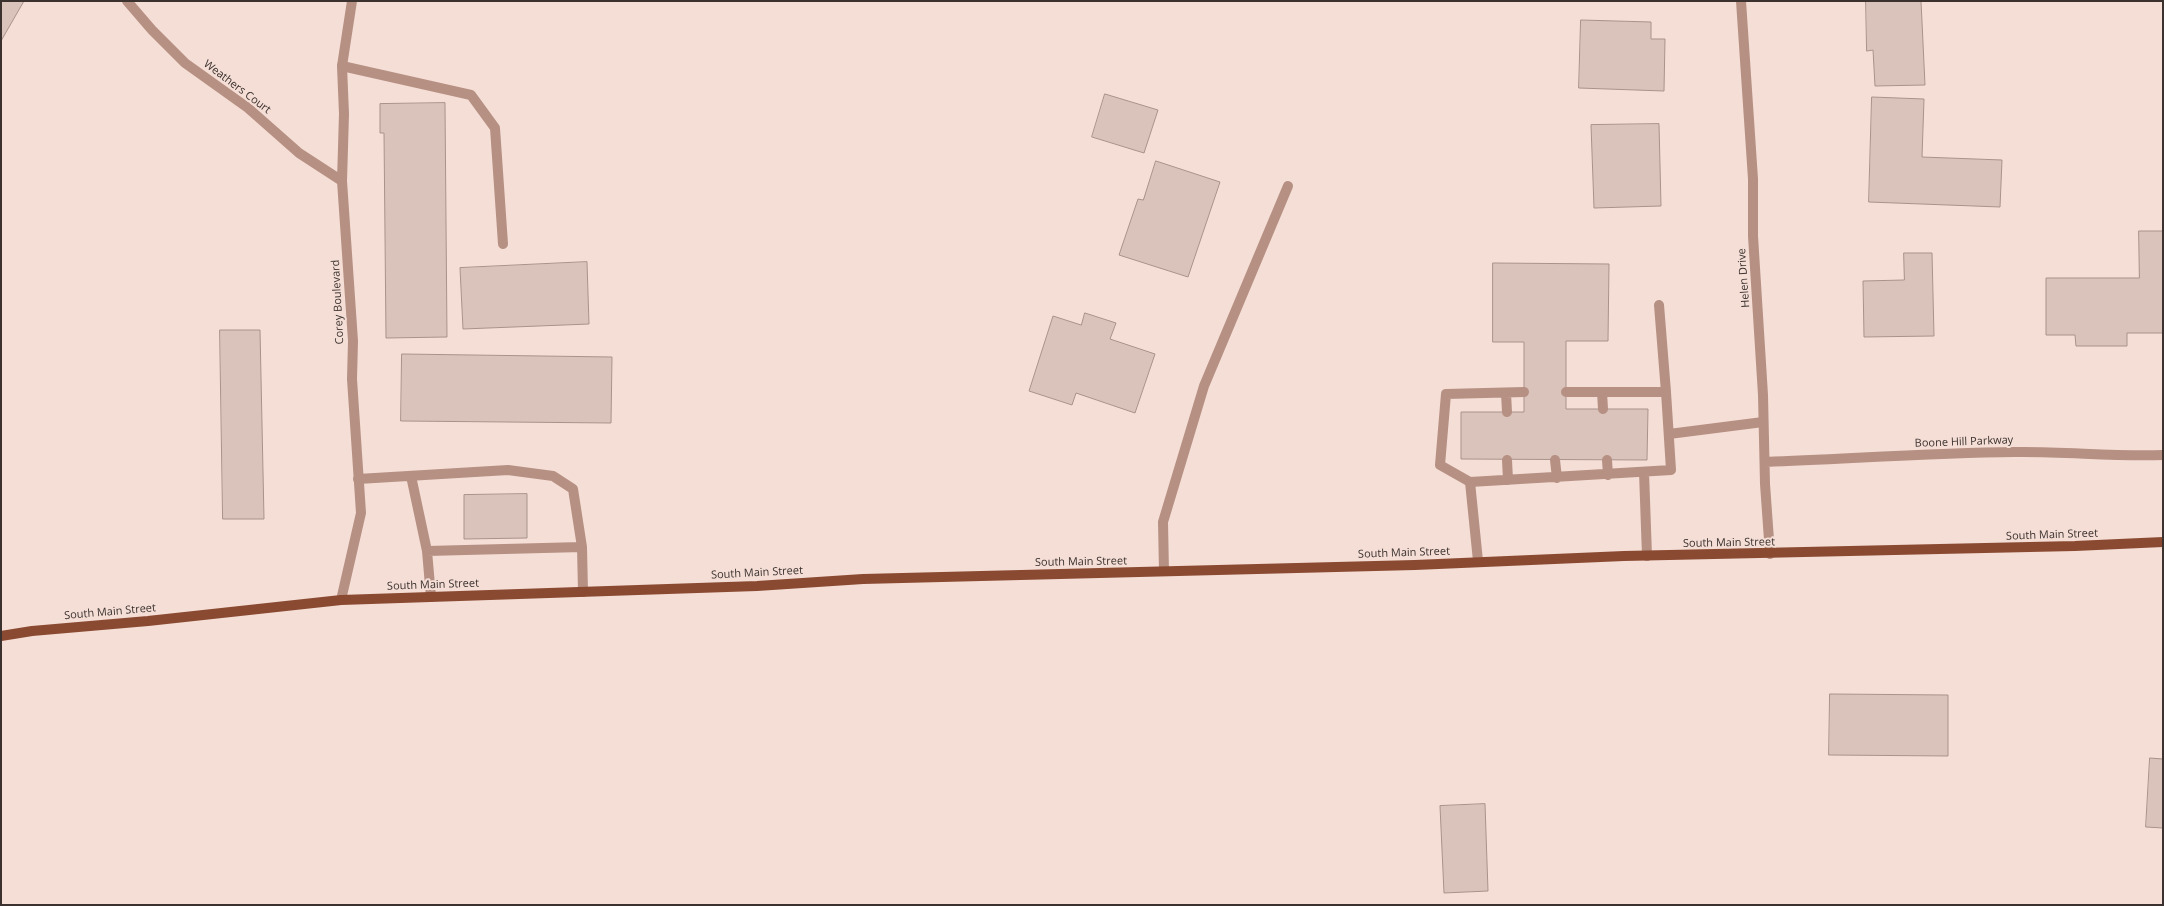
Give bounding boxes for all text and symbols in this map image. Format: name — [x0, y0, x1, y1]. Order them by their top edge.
street label: Weathers Court — [201, 57, 273, 117]
street label: Helen Drive — [1735, 248, 1753, 308]
street label: Corey Boulevard — [329, 259, 347, 345]
street label: Boone Hill Parkway — [1915, 434, 2013, 450]
street label: South Main Street — [2006, 527, 2098, 543]
street label: South Main Street — [1683, 536, 1775, 550]
street label: South Main Street — [1358, 545, 1450, 561]
street label: South Main Street — [1035, 555, 1127, 569]
street label: South Main Street — [711, 564, 803, 582]
street label: South Main Street — [387, 577, 479, 593]
street label: South Main Street — [64, 601, 156, 623]

